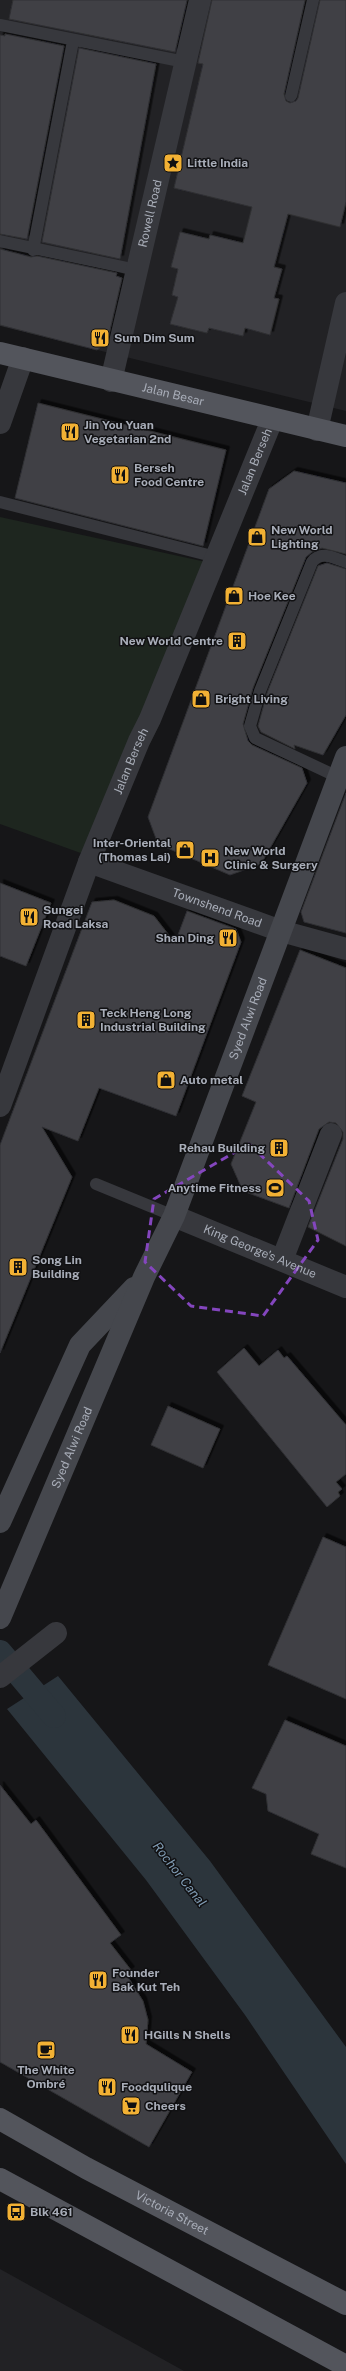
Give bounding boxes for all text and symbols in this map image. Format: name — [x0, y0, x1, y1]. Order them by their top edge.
place icon: Little India — [162, 152, 184, 174]
place label: Little India — [187, 156, 248, 170]
street label: Rowell Road — [135, 178, 165, 249]
restaurant icon: Sum Dim Sum — [89, 327, 111, 349]
place label: Sum Dim Sum — [114, 331, 195, 345]
street label: Jalan Besar — [140, 380, 206, 409]
place label: Jin You Yuan Vegetarian 2nd — [84, 418, 171, 446]
restaurant icon: Jin You Yuan Vegetarian 2nd — [59, 421, 81, 443]
street label: Jalan Berseh — [235, 426, 275, 497]
place label: Berseh Food Centre — [134, 461, 204, 489]
restaurant icon: Berseh Food Centre — [109, 464, 131, 486]
place label: New World Lighting — [271, 523, 333, 551]
shop icon: New World Lighting — [246, 526, 268, 548]
shop icon: Hoe Kee — [223, 585, 245, 607]
place label: Hoe Kee — [248, 589, 296, 603]
building icon: New World Centre — [226, 630, 248, 652]
place label: New World Centre — [119, 634, 223, 648]
shop icon: Bright Living — [190, 688, 212, 710]
place label: Bright Living — [215, 692, 288, 706]
street label: Jalan Berseh — [111, 726, 151, 796]
place label: Inter-Oriental (Thomas Lai) — [93, 836, 171, 864]
shop icon: Inter-Oriental (Thomas Lai) — [174, 839, 196, 861]
place label: New World Clinic & Surgery — [224, 844, 318, 872]
hospital icon: New World Clinic & Surgery — [199, 847, 221, 869]
street label: Townshend Road — [170, 885, 264, 931]
place label: Sungei Road Laksa — [43, 903, 109, 931]
restaurant icon: Sungei Road Laksa — [18, 906, 40, 928]
restaurant icon: Shan Ding — [217, 927, 239, 949]
place label: Shan Ding — [155, 931, 214, 945]
street label: Syed Alwi Road — [226, 975, 270, 1062]
place label: Teck Heng Long Industrial Building — [100, 1006, 206, 1034]
building icon: Teck Heng Long Industrial Building — [75, 1009, 97, 1031]
shop icon: Auto metal — [155, 1069, 177, 1091]
place label: Auto metal — [180, 1073, 243, 1087]
building icon: Rehau Building — [268, 1137, 290, 1159]
place label: Rehau Building — [179, 1141, 265, 1155]
sports icon: Anytime Fitness — [264, 1177, 286, 1199]
place label: Anytime Fitness — [168, 1181, 261, 1195]
street label: King George's Avenue — [201, 1222, 319, 1281]
place label: Song Lin Building — [32, 1253, 82, 1281]
building icon: Song Lin Building — [7, 1256, 29, 1278]
street label: Syed Alwi Road — [49, 1405, 95, 1490]
water label: Rochor Canal — [150, 1839, 210, 1910]
place label: Founder Bak Kut Teh — [112, 1966, 180, 1994]
restaurant icon: Founder Bak Kut Teh — [87, 1969, 109, 1991]
restaurant icon: HGills N Shells — [119, 2024, 141, 2046]
place label: HGills N Shells — [144, 2028, 230, 2042]
cafe icon: The White Ombré — [35, 2039, 57, 2061]
place label: The White Ombré — [17, 2063, 75, 2091]
restaurant icon: Foodqulique — [96, 2076, 118, 2098]
place label: Foodqulique — [121, 2080, 192, 2094]
supermarket icon: Cheers — [120, 2095, 142, 2117]
place label: Cheers — [145, 2099, 186, 2113]
street label: Victoria Street — [133, 2188, 211, 2238]
bus stop icon: Blk 461 — [5, 2201, 27, 2223]
place label: Blk 461 — [30, 2205, 73, 2219]

